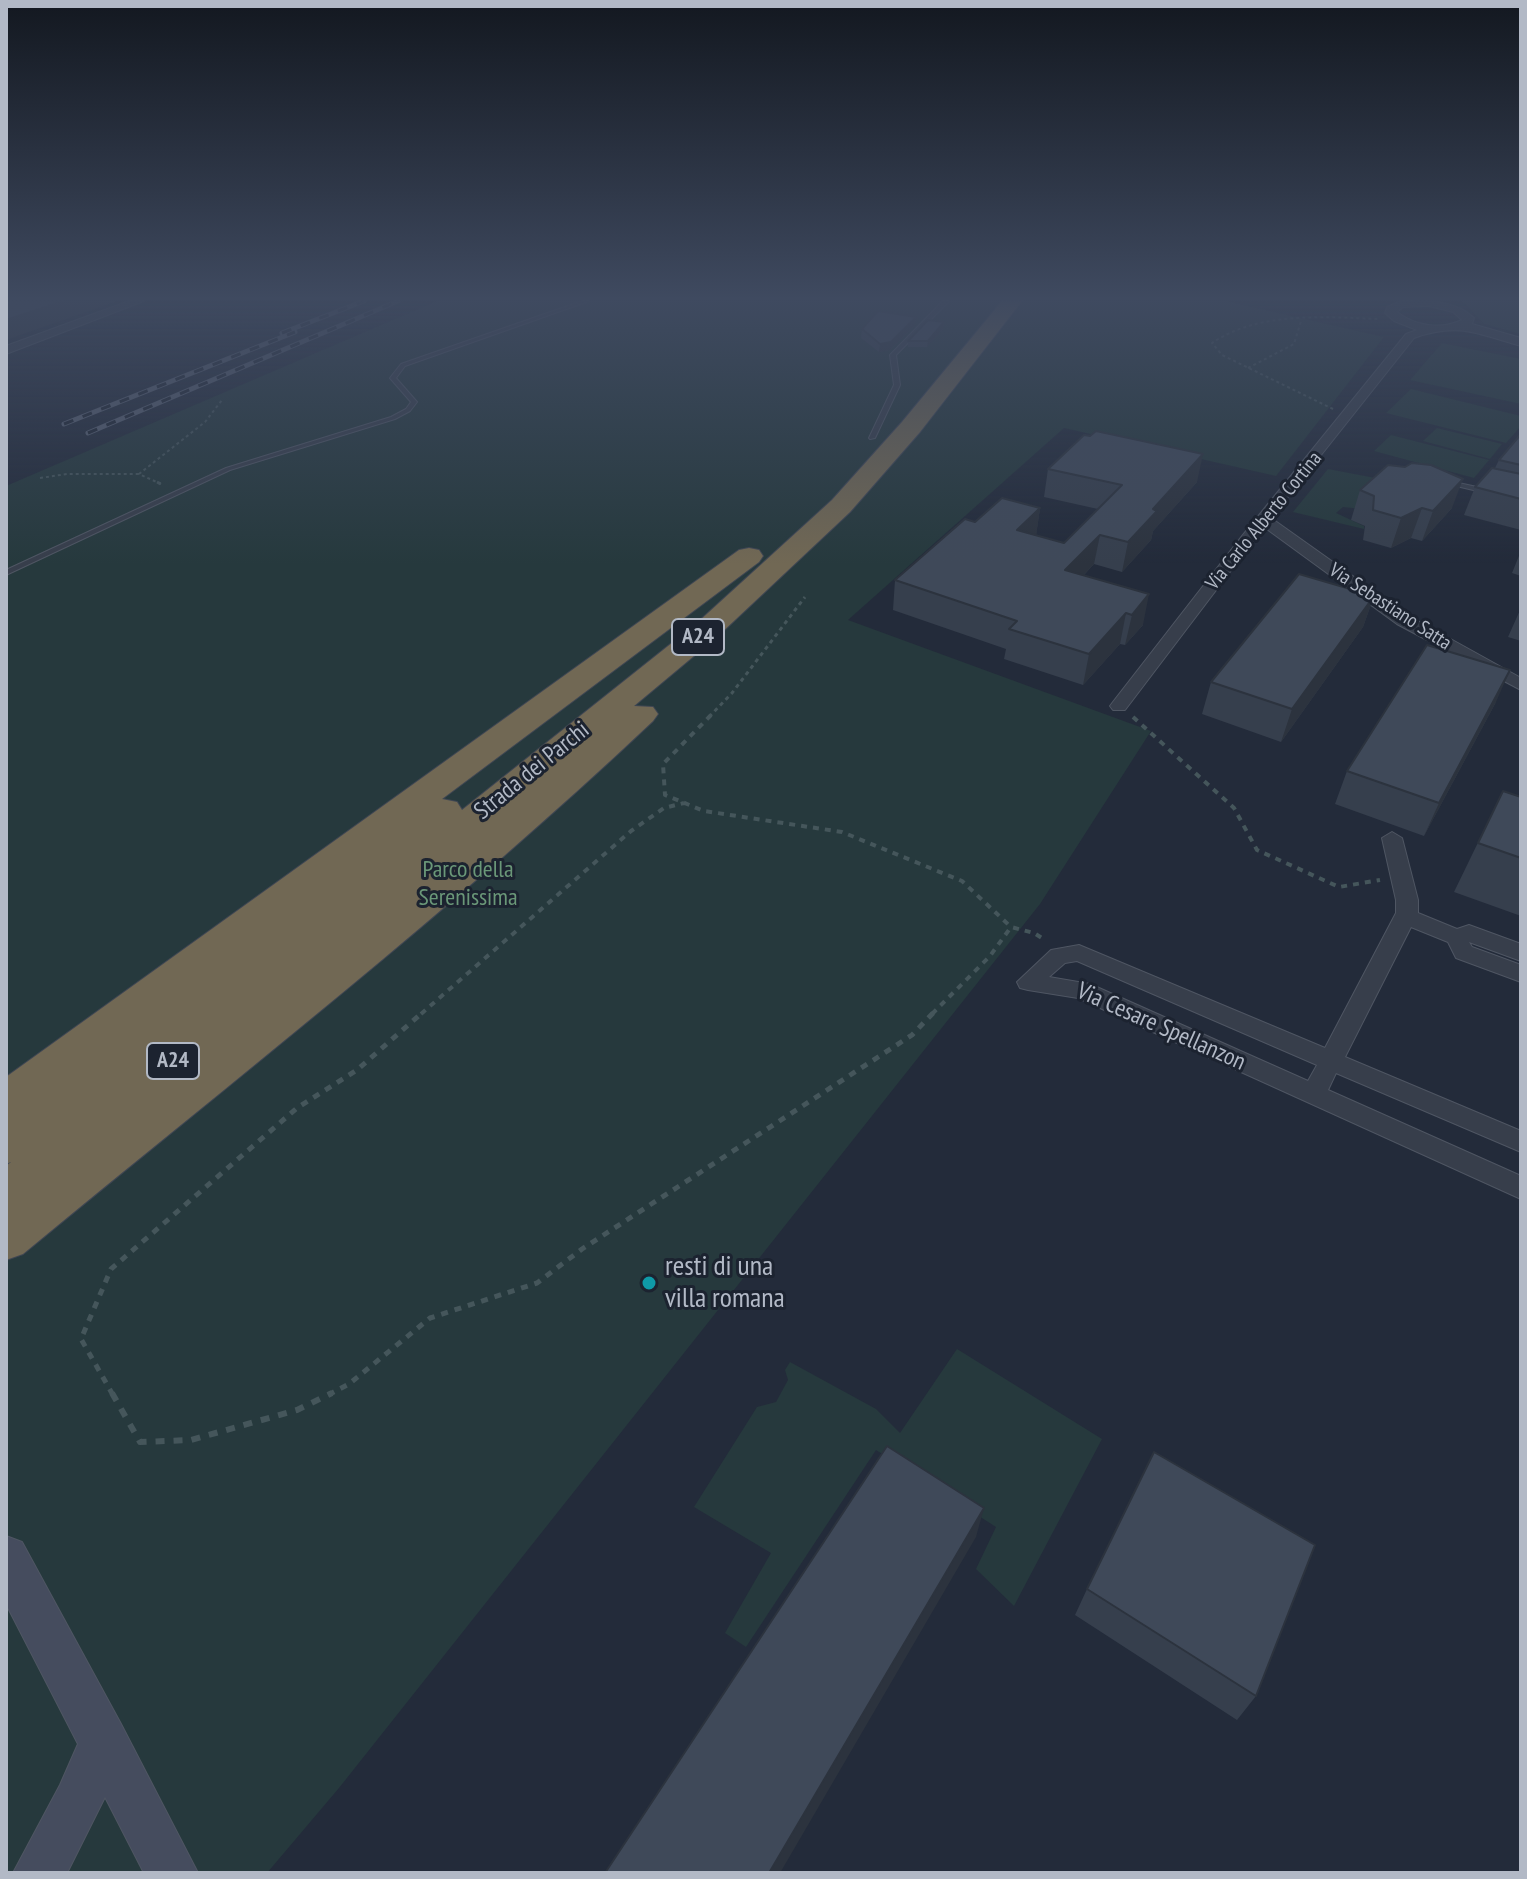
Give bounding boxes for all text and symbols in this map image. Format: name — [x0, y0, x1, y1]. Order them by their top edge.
street label: Via Carlo Alberto Cortina — [1201, 447, 1327, 595]
street label: Via Sebastiano Satta — [1324, 558, 1456, 656]
road number: A24 — [672, 619, 724, 655]
street label: Strada dei Parchi — [469, 716, 595, 826]
park label: Parco della Serenissima — [418, 856, 518, 912]
street label: Via Cesare Spellanzon — [1072, 977, 1250, 1077]
road number: A24 — [147, 1043, 199, 1079]
place label: resti di una villa romana — [665, 1250, 785, 1316]
marker: resti di una villa romana — [640, 1274, 658, 1292]

